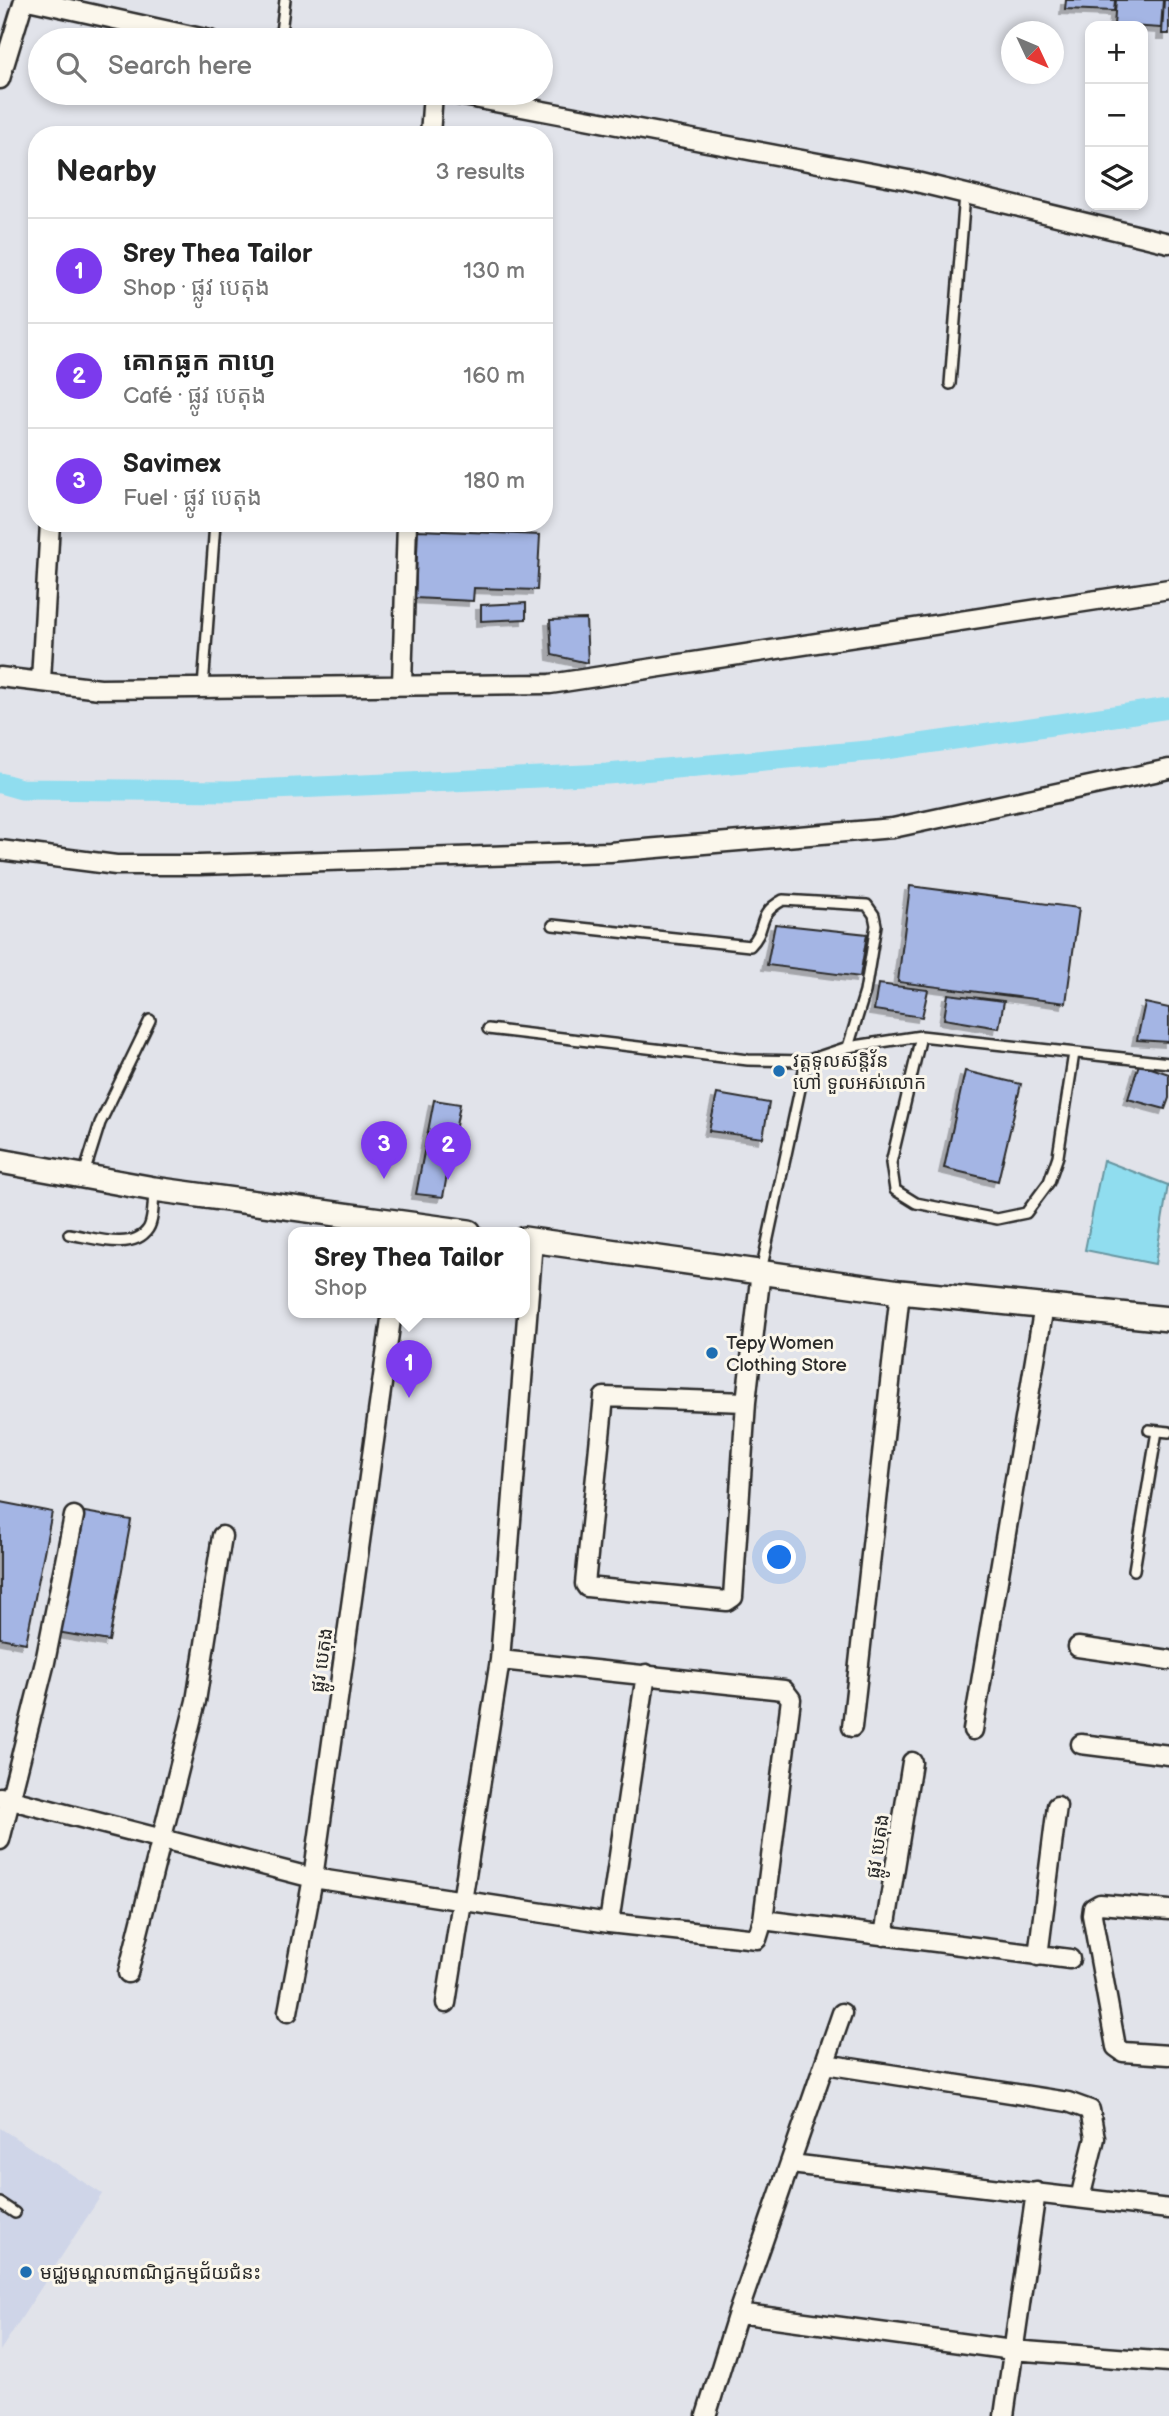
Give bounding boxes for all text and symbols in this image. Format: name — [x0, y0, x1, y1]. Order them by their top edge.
north arrow — [1001, 21, 1064, 84]
map controls — [1085, 21, 1148, 210]
button: + — [1085, 21, 1148, 84]
search box — [28, 28, 553, 105]
icon: search — [52, 48, 90, 86]
text: Search here — [108, 51, 252, 82]
button: − — [1085, 84, 1148, 147]
button: layers — [1085, 147, 1148, 210]
text: Nearby — [56, 154, 156, 190]
text: 3 results — [436, 158, 525, 186]
text: Srey Thea Tailor — [123, 239, 312, 270]
text: 1 — [74, 257, 84, 285]
text: 130 m — [463, 257, 525, 285]
text: Shop · ផ្លូវ បេតុង — [123, 274, 270, 302]
text: គោកធ្លក កាហ្វេ — [123, 347, 276, 378]
text: 2 — [72, 362, 86, 390]
text: 160 m — [463, 362, 525, 390]
text: Café · ផ្លូវ បេតុង — [123, 382, 266, 410]
text: Savimex — [123, 449, 221, 480]
text: 3 — [72, 467, 86, 495]
text: 180 m — [464, 467, 525, 495]
text: Fuel · ផ្លូវ បេតុង — [123, 484, 262, 512]
place label: វត្តទូលសន្តិវ័ន ហៅ ទួលអស់លោក — [793, 1049, 926, 1095]
marker: វត្តទូលសន្តិវ័ន ហៅ ទួលអស់លោក — [771, 1063, 787, 1079]
pin: 3 — [361, 1121, 407, 1179]
pin: 2 — [425, 1122, 471, 1180]
popup — [288, 1227, 530, 1318]
text: Srey Thea Tailor — [314, 1243, 504, 1274]
text: Shop — [314, 1274, 367, 1302]
place label: Tepy Women Clothing Store — [726, 1332, 847, 1377]
pin: 1 — [386, 1340, 432, 1398]
marker: Tepy Women Clothing Store — [704, 1345, 720, 1361]
your location — [762, 1540, 796, 1574]
street label: ផ្លូវ បេតុង — [307, 1626, 343, 1695]
street label: ផ្លូវ បេតុង — [862, 1812, 899, 1881]
place label: មជ្ឈមណ្ឌលពាណិជ្ជកម្មជ័យជំនះ — [40, 2261, 261, 2285]
marker: មជ្ឈមណ្ឌលពាណិជ្ជកម្មជ័យជំនះ — [18, 2264, 34, 2280]

